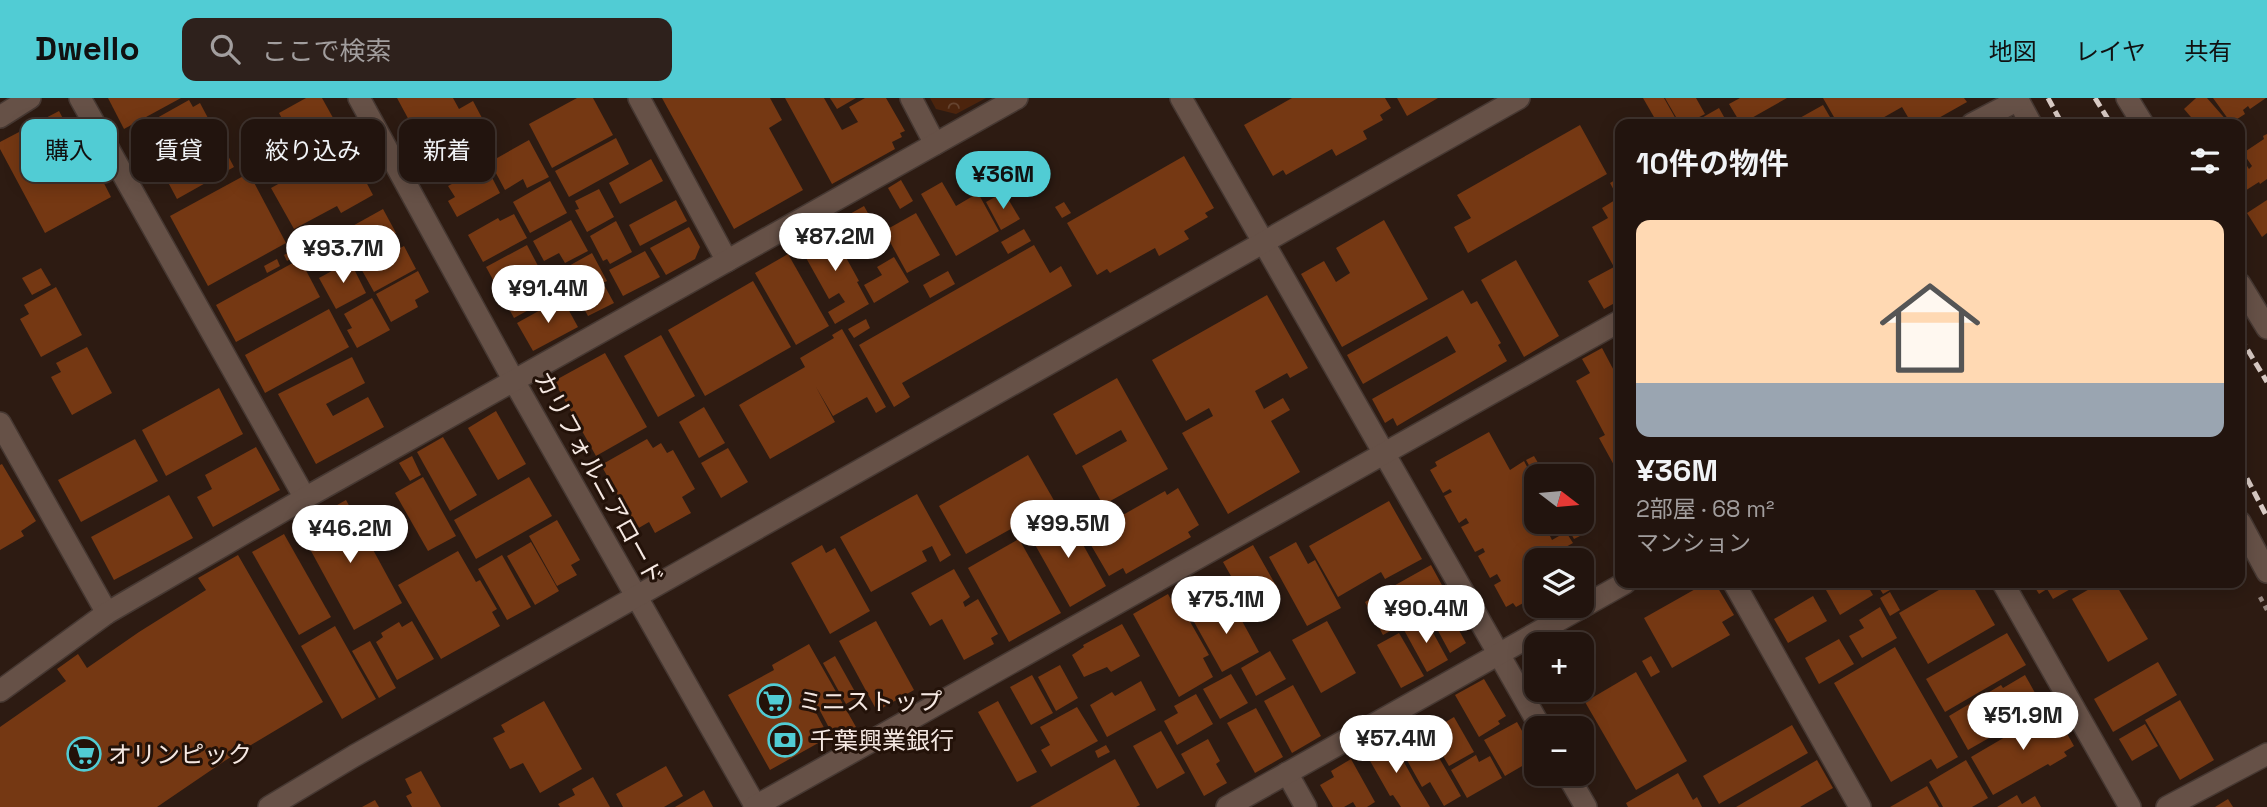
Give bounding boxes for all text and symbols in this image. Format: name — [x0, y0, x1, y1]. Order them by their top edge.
search box — [182, 18, 672, 81]
text: Dwello — [35, 28, 140, 70]
icon: search — [206, 30, 244, 68]
text: ここで検索 — [262, 34, 392, 68]
text: 地図 — [1989, 36, 2037, 67]
text: レイヤ — [2075, 36, 2146, 67]
text: 共有 — [2184, 36, 2232, 67]
chip: 購入 — [21, 119, 117, 182]
chip: 賃貸 — [131, 119, 227, 182]
chip: 絞り込み — [241, 119, 385, 182]
chip: 新着 — [399, 119, 495, 182]
icon: filters — [2186, 142, 2224, 180]
text: 10件の物件 — [1636, 144, 1789, 183]
pin: ¥36M — [962, 152, 1044, 211]
text: ¥36M — [972, 159, 1034, 189]
pin: ¥87.2M — [778, 214, 892, 273]
text: ¥87.2M — [795, 221, 875, 251]
pin: ¥93.7M — [286, 226, 400, 285]
text: ¥93.7M — [302, 233, 384, 263]
icon: home — [1867, 265, 1993, 391]
pin: ¥91.4M — [491, 266, 605, 325]
text: ¥91.4M — [508, 273, 588, 303]
street label: カリフォルニアロード — [527, 366, 671, 590]
text: ¥36M — [1636, 451, 1718, 490]
north arrow — [1524, 464, 1594, 534]
map controls — [1524, 464, 1594, 786]
text: 2部屋 · 68 m² — [1636, 494, 1775, 524]
pin: ¥99.5M — [1011, 500, 1125, 560]
pin: ¥46.2M — [293, 505, 407, 565]
text: ¥99.5M — [1026, 508, 1110, 538]
text: ¥46.2M — [308, 513, 392, 543]
text: マンション — [1636, 528, 1751, 558]
button: layers — [1524, 548, 1594, 618]
pin: ¥75.1M — [1169, 576, 1283, 636]
text: ¥75.1M — [1187, 584, 1265, 614]
pin: ¥90.4M — [1369, 586, 1483, 645]
text: ¥90.4M — [1384, 593, 1468, 623]
button: + — [1524, 632, 1594, 702]
supermarket icon: ミニストップ — [755, 682, 793, 720]
place label: ミニストップ — [798, 686, 942, 717]
pin: ¥51.9M — [1966, 692, 2080, 752]
text: ¥51.9M — [1983, 700, 2063, 730]
pin: ¥57.4M — [1339, 716, 1453, 775]
button: − — [1524, 716, 1594, 786]
bank icon: 千葉興業銀行 — [766, 721, 804, 759]
text: ¥57.4M — [1356, 723, 1436, 753]
place label: 千葉興業銀行 — [810, 725, 954, 756]
supermarket icon: オリンピック — [65, 735, 103, 773]
place label: オリンピック — [108, 739, 252, 770]

